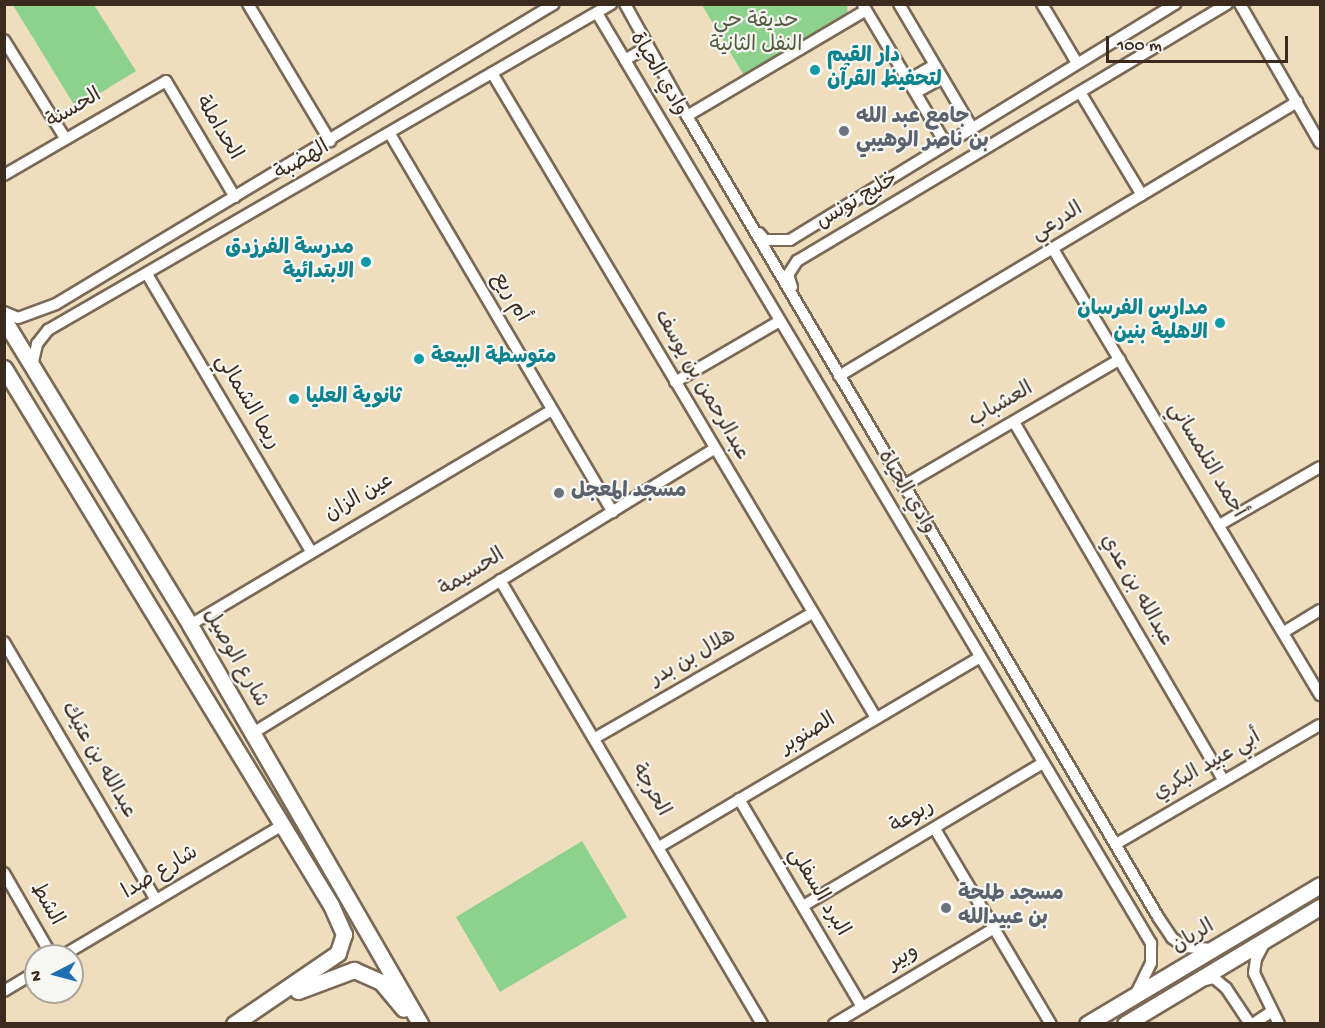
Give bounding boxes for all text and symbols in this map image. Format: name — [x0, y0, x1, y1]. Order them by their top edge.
park label: حديقة حي النفل الثانية — [710, 10, 802, 60]
scale bar — [1109, 24, 1290, 62]
street label: وادي الحياة — [622, 29, 692, 121]
text: 100 m — [1117, 36, 1162, 57]
place label: دار القيم لتحفيظ القرآن — [827, 45, 942, 95]
marker: دار القيم لتحفيظ القرآن — [808, 63, 822, 77]
street label: الحسنة — [43, 84, 107, 136]
street label: الحداملة — [188, 92, 246, 166]
place label: جامع عبد الله بن ناصر الوهيبي — [856, 106, 989, 156]
marker: جامع عبد الله بن ناصر الوهيبي — [837, 124, 851, 138]
street label: الهضبة — [271, 136, 335, 188]
street label: خليج تونس — [812, 168, 904, 236]
street label: الدرعي — [1028, 198, 1088, 248]
place label: مدرسة الفرزدق الابتدائية — [225, 237, 354, 287]
marker: مدرسة الفرزدق الابتدائية — [359, 255, 373, 269]
street label: أم ريع — [485, 269, 533, 327]
place label: مدارس الفرسان الاهلية بنين — [1077, 298, 1208, 348]
street label: عبدالرحمن بن يوسف — [647, 306, 753, 466]
marker: مدارس الفرسان الاهلية بنين — [1213, 316, 1227, 330]
place label: متوسطة البيعة — [431, 346, 557, 372]
street label: ريما الشمالي — [208, 351, 284, 455]
marker: متوسطة البيعة — [412, 352, 426, 366]
street label: العشباب — [965, 378, 1039, 434]
place label: ثانوية العليا — [306, 386, 401, 412]
marker: ثانوية العليا — [287, 392, 301, 406]
street label: أحمد التلمساني — [1161, 399, 1249, 523]
street label: وادي الحياة — [870, 447, 940, 539]
street label: عين الزان — [321, 469, 399, 529]
place label: مسجد المعجل — [571, 480, 687, 506]
marker: مسجد المعجل — [552, 486, 566, 500]
street label: عبدالله بن عدي — [1093, 531, 1177, 651]
street label: الحسيمة — [436, 544, 510, 604]
street label: شارع الوصيل — [196, 605, 272, 713]
street label: هلال بن بدر — [647, 624, 741, 694]
street label: عبدالله بن عتيك — [54, 698, 140, 824]
street label: الصنوبر — [777, 709, 841, 761]
street label: أبي عبيد البكري — [1150, 726, 1266, 808]
street label: الحرجة — [624, 760, 674, 822]
street label: ربوعة — [887, 795, 939, 841]
street label: شارع صدا — [118, 842, 204, 906]
street label: البرد السفلي — [781, 844, 853, 942]
street label: الشط — [23, 879, 67, 931]
place label: مسجد طلحة بن عبيدالله — [958, 883, 1064, 933]
marker: مسجد طلحة بن عبيدالله — [939, 901, 953, 915]
street label: الريان — [1168, 916, 1220, 960]
street label: وبير — [884, 940, 924, 978]
north arrow — [24, 944, 84, 1004]
text: N — [28, 970, 48, 982]

